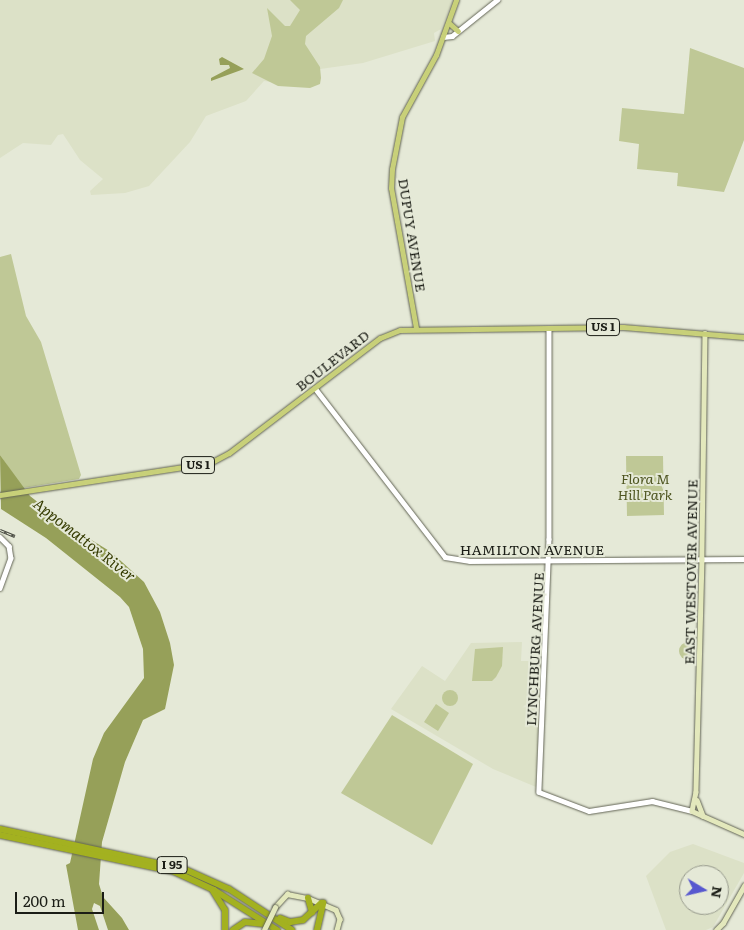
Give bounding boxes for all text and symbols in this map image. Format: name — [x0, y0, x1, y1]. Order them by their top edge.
street label: DUPUY AVENUE — [396, 177, 430, 293]
road number: US 1 — [586, 318, 620, 337]
street label: BOULEVARD — [292, 326, 372, 394]
road number: US 1 — [180, 456, 216, 474]
park label: Flora M Hill Park — [618, 470, 672, 502]
street label: EAST WESTOVER AVENUE — [680, 479, 700, 665]
water label: Appomattox River — [30, 494, 140, 584]
street label: HAMILTON AVENUE — [460, 541, 604, 557]
street label: LYNCHBURG AVENUE — [522, 572, 546, 726]
road number: I 95 — [156, 856, 188, 874]
north arrow — [679, 865, 729, 915]
scale bar — [18, 882, 106, 914]
text: N — [707, 885, 729, 900]
text: 200 m — [23, 889, 66, 912]

